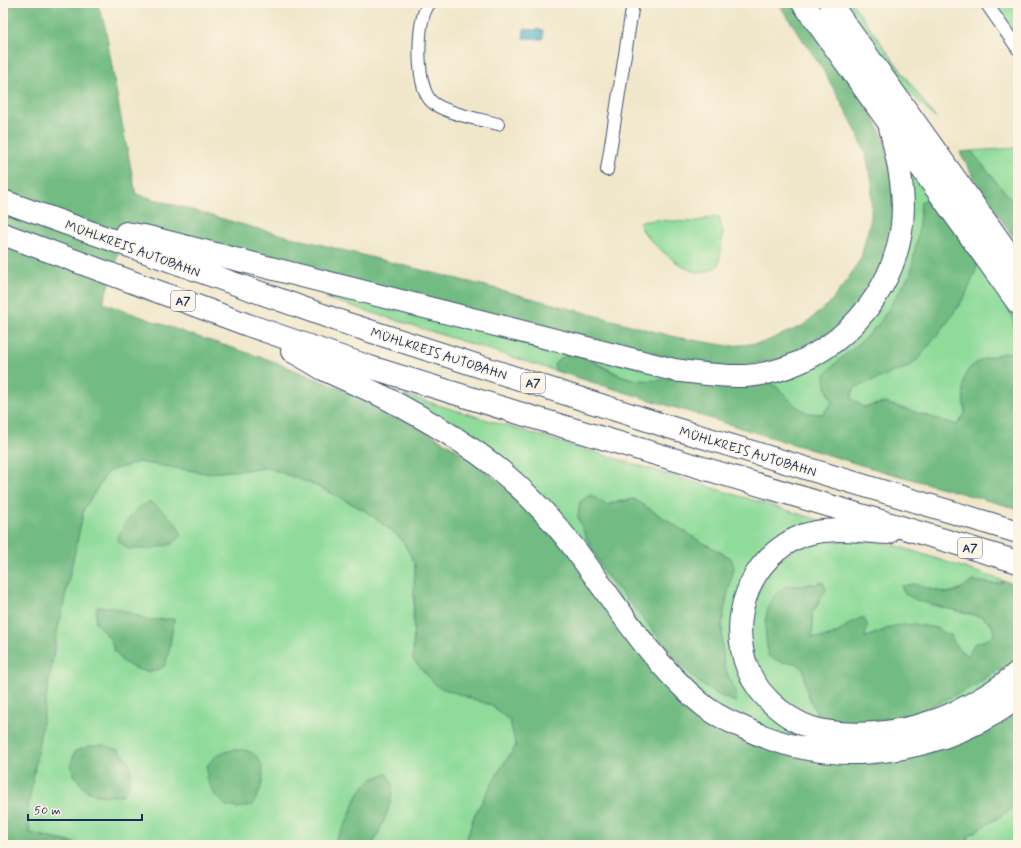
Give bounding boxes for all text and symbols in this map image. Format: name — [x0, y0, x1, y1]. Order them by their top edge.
street label: MÜHLKREIS AUTOBAHN — [63, 217, 202, 282]
road number: A7 — [171, 291, 195, 311]
street label: MÜHLKREIS AUTOBAHN — [368, 324, 509, 385]
road number: A7 — [521, 373, 545, 393]
street label: MÜHLKREIS AUTOBAHN — [677, 423, 818, 481]
road number: A7 — [958, 538, 982, 558]
scale bar — [28, 796, 142, 822]
text: 50 m — [34, 803, 61, 819]

